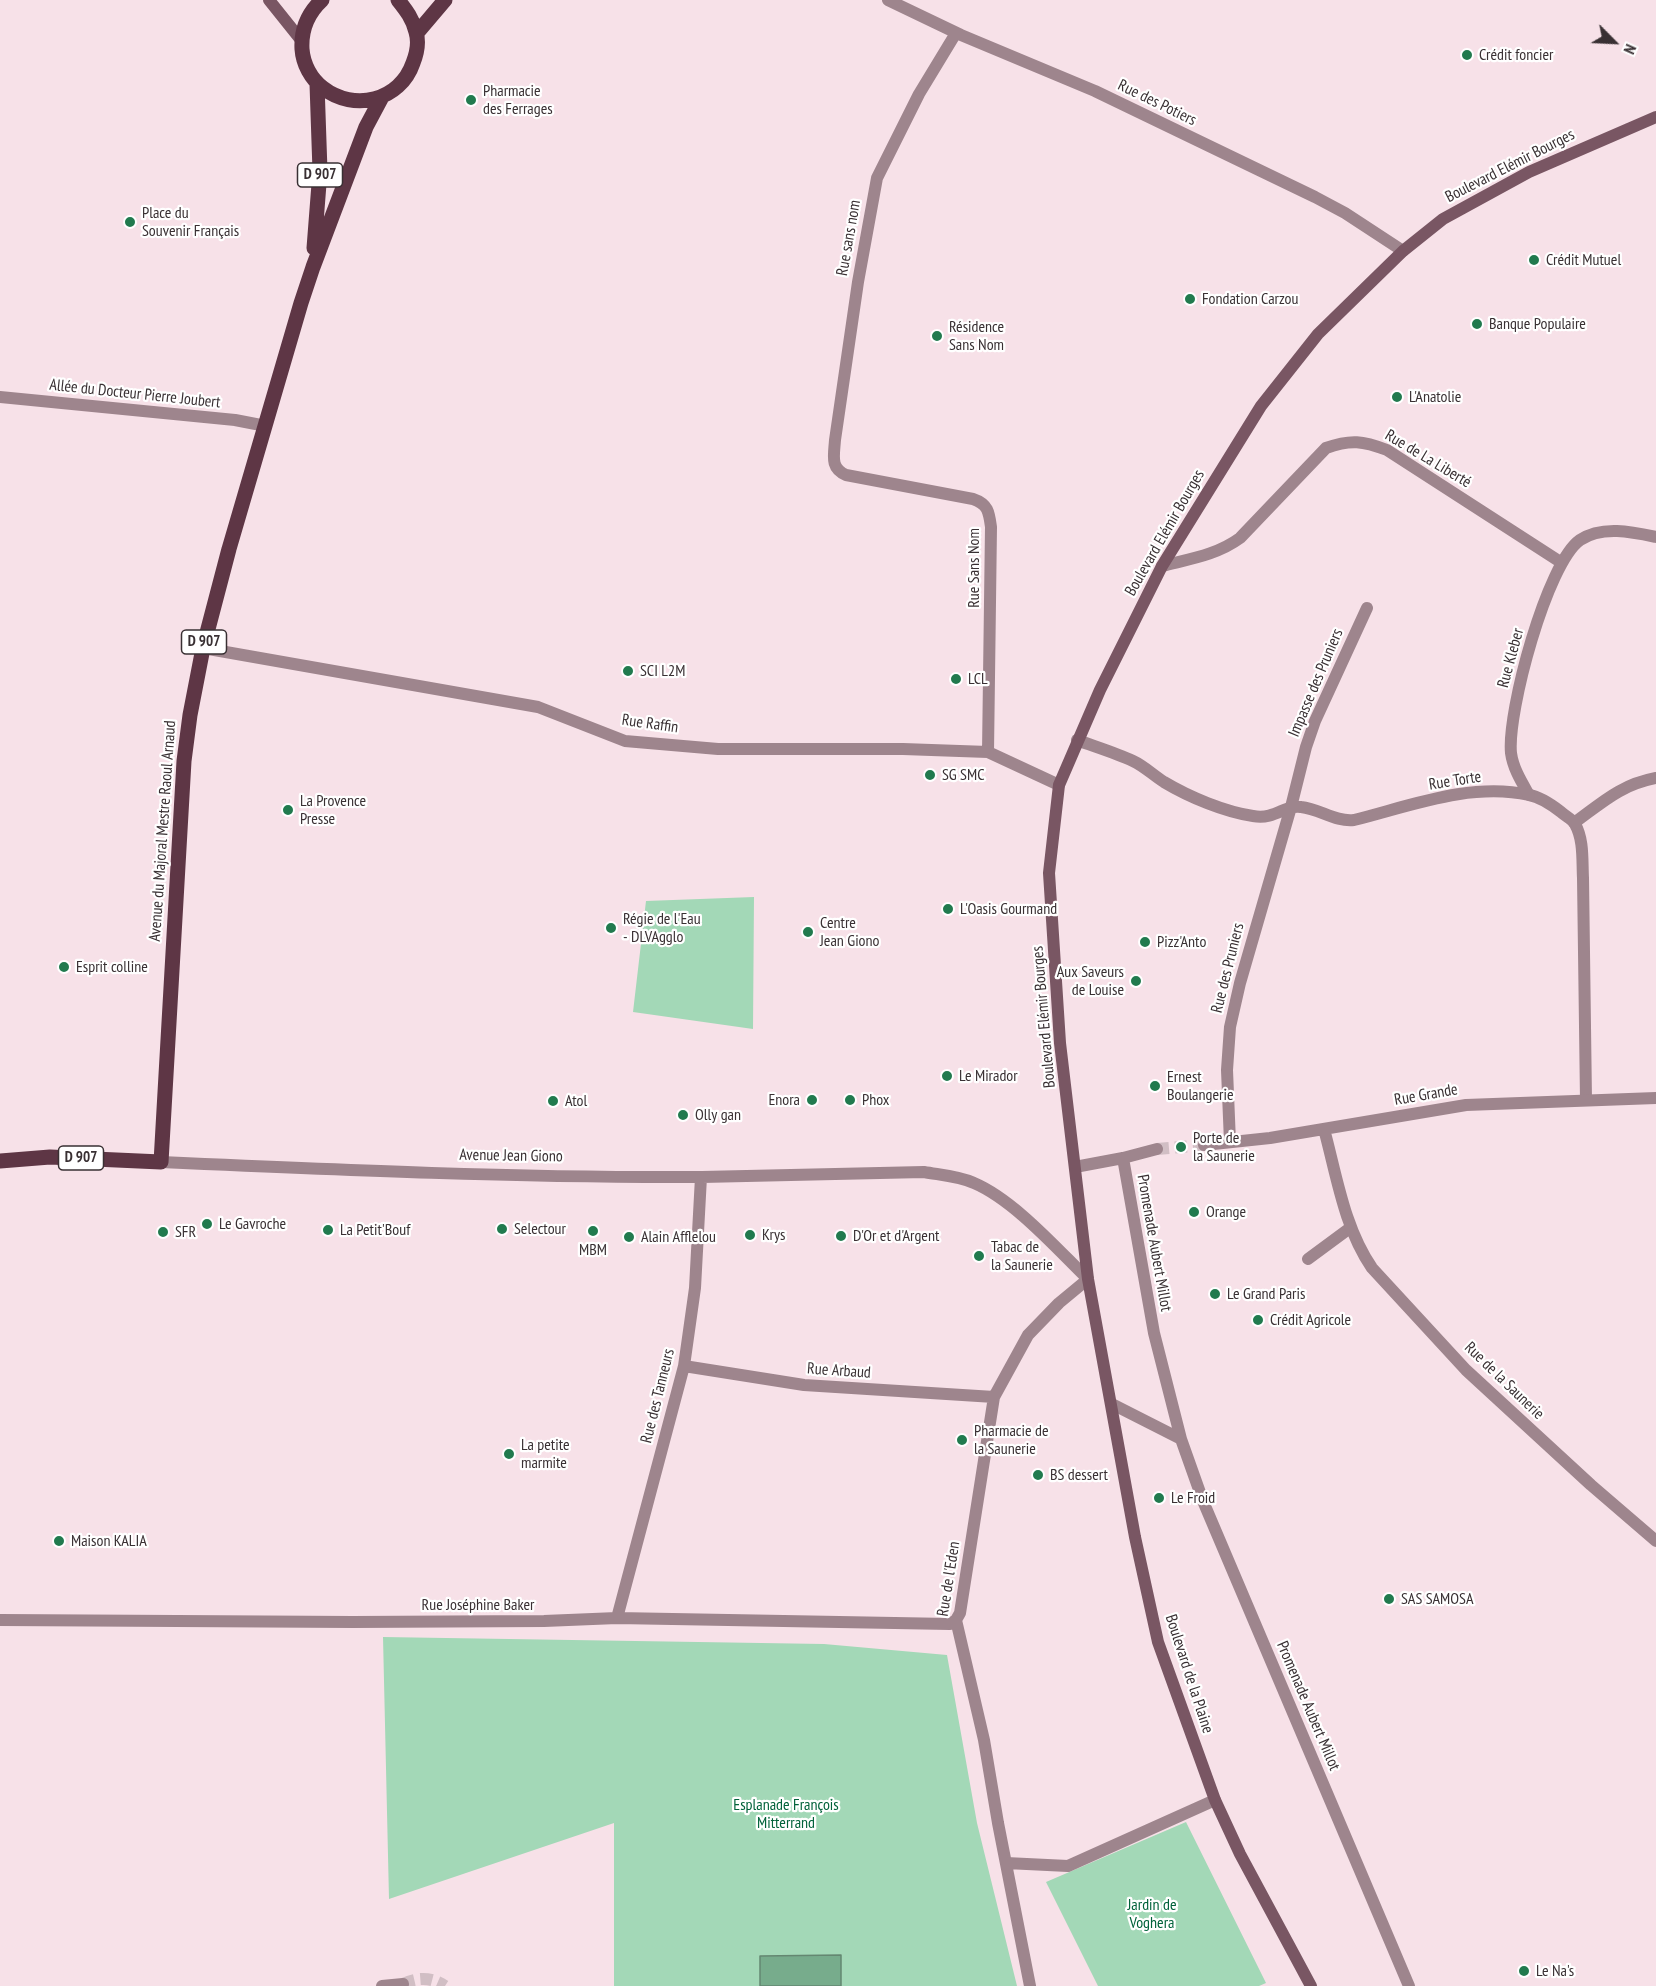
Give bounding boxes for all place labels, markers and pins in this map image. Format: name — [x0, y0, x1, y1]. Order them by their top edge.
place label: Crédit foncier — [1479, 45, 1553, 65]
marker: Crédit foncier — [1460, 48, 1474, 62]
place label: Pharmacie des Ferrages — [483, 81, 553, 119]
marker: Pharmacie des Ferrages — [464, 93, 478, 107]
place label: Place du Souvenir Français — [142, 203, 239, 241]
marker: Place du Souvenir Français — [123, 215, 137, 229]
place label: Crédit Mutuel — [1546, 250, 1621, 270]
marker: Crédit Mutuel — [1527, 253, 1541, 267]
place label: Fondation Carzou — [1202, 289, 1298, 309]
marker: Fondation Carzou — [1183, 292, 1197, 306]
place label: Banque Populaire — [1489, 314, 1586, 334]
place label: Résidence Sans Nom — [949, 317, 1004, 355]
marker: Banque Populaire — [1470, 317, 1484, 331]
marker: Résidence Sans Nom — [930, 329, 944, 343]
place label: L'Anatolie — [1409, 387, 1461, 407]
marker: L'Anatolie — [1390, 390, 1404, 404]
place label: SCI L2M — [640, 661, 685, 681]
marker: SCI L2M — [621, 664, 635, 678]
place label: LCL — [968, 669, 988, 689]
marker: LCL — [949, 672, 963, 686]
place label: SG SMC — [942, 765, 984, 785]
marker: SG SMC — [923, 768, 937, 782]
place label: La Provence Presse — [300, 791, 366, 829]
marker: La Provence Presse — [281, 803, 295, 817]
place label: L'Oasis Gourmand — [960, 899, 1057, 919]
marker: L'Oasis Gourmand — [941, 902, 955, 916]
place label: Régie de l'Eau - DLVAgglo — [623, 909, 701, 947]
place label: Centre Jean Giono — [820, 913, 879, 951]
marker: Régie de l'Eau - DLVAgglo — [604, 921, 618, 935]
marker: Centre Jean Giono — [801, 925, 815, 939]
place label: Pizz'Anto — [1157, 932, 1206, 952]
marker: Pizz'Anto — [1138, 935, 1152, 949]
place label: Esprit colline — [76, 957, 148, 977]
marker: Esprit colline — [57, 960, 71, 974]
place label: Aux Saveurs de Louise — [1057, 962, 1124, 1000]
marker: Aux Saveurs de Louise — [1129, 974, 1143, 988]
place label: Le Mirador — [959, 1066, 1018, 1086]
place label: Ernest Boulangerie — [1167, 1067, 1234, 1105]
marker: Le Mirador — [940, 1069, 954, 1083]
marker: Ernest Boulangerie — [1148, 1079, 1162, 1093]
place label: Enora — [768, 1090, 800, 1110]
place label: Phox — [862, 1090, 889, 1110]
place label: Atol — [565, 1091, 587, 1111]
marker: Enora — [805, 1093, 819, 1107]
marker: Phox — [843, 1093, 857, 1107]
marker: Atol — [546, 1094, 560, 1108]
place label: Olly gan — [695, 1105, 741, 1125]
marker: Olly gan — [676, 1108, 690, 1122]
place label: Porte de la Saunerie — [1193, 1128, 1255, 1166]
marker: Porte de la Saunerie — [1174, 1140, 1188, 1154]
place label: Orange — [1206, 1202, 1246, 1222]
marker: Orange — [1187, 1205, 1201, 1219]
place label: Le Gavroche — [219, 1214, 286, 1234]
marker: Le Gavroche — [200, 1217, 214, 1231]
place label: Selectour — [514, 1219, 566, 1239]
place label: La Petit'Bouf — [340, 1220, 410, 1240]
place label: SFR — [175, 1222, 196, 1242]
marker: Selectour — [495, 1222, 509, 1236]
marker: La Petit'Bouf — [321, 1223, 335, 1237]
marker: MBM — [586, 1224, 600, 1238]
marker: SFR — [156, 1225, 170, 1239]
place label: Krys — [762, 1225, 785, 1245]
place label: D'Or et d'Argent — [853, 1226, 939, 1246]
place label: Alain Afflelou — [641, 1227, 716, 1247]
marker: Krys — [743, 1228, 757, 1242]
marker: D'Or et d'Argent — [834, 1229, 848, 1243]
marker: Alain Afflelou — [622, 1230, 636, 1244]
place label: Tabac de la Saunerie — [991, 1237, 1053, 1275]
place label: MBM — [579, 1240, 607, 1260]
marker: Tabac de la Saunerie — [972, 1249, 986, 1263]
place label: Le Grand Paris — [1227, 1284, 1305, 1304]
marker: Le Grand Paris — [1208, 1287, 1222, 1301]
place label: Crédit Agricole — [1270, 1310, 1351, 1330]
marker: Crédit Agricole — [1251, 1313, 1265, 1327]
place label: Pharmacie de la Saunerie — [974, 1421, 1049, 1459]
marker: Pharmacie de la Saunerie — [955, 1433, 969, 1447]
place label: La petite marmite — [521, 1435, 570, 1473]
marker: La petite marmite — [502, 1447, 516, 1461]
place label: BS dessert — [1050, 1465, 1108, 1485]
marker: BS dessert — [1031, 1468, 1045, 1482]
place label: Le Froid — [1171, 1488, 1215, 1508]
marker: Le Froid — [1152, 1491, 1166, 1505]
place label: Maison KALIA — [71, 1531, 147, 1551]
marker: Maison KALIA — [52, 1534, 66, 1548]
place label: SAS SAMOSA — [1401, 1589, 1473, 1609]
marker: SAS SAMOSA — [1382, 1592, 1396, 1606]
place label: Le Na's — [1536, 1961, 1574, 1981]
marker: Le Na's — [1517, 1964, 1531, 1978]

